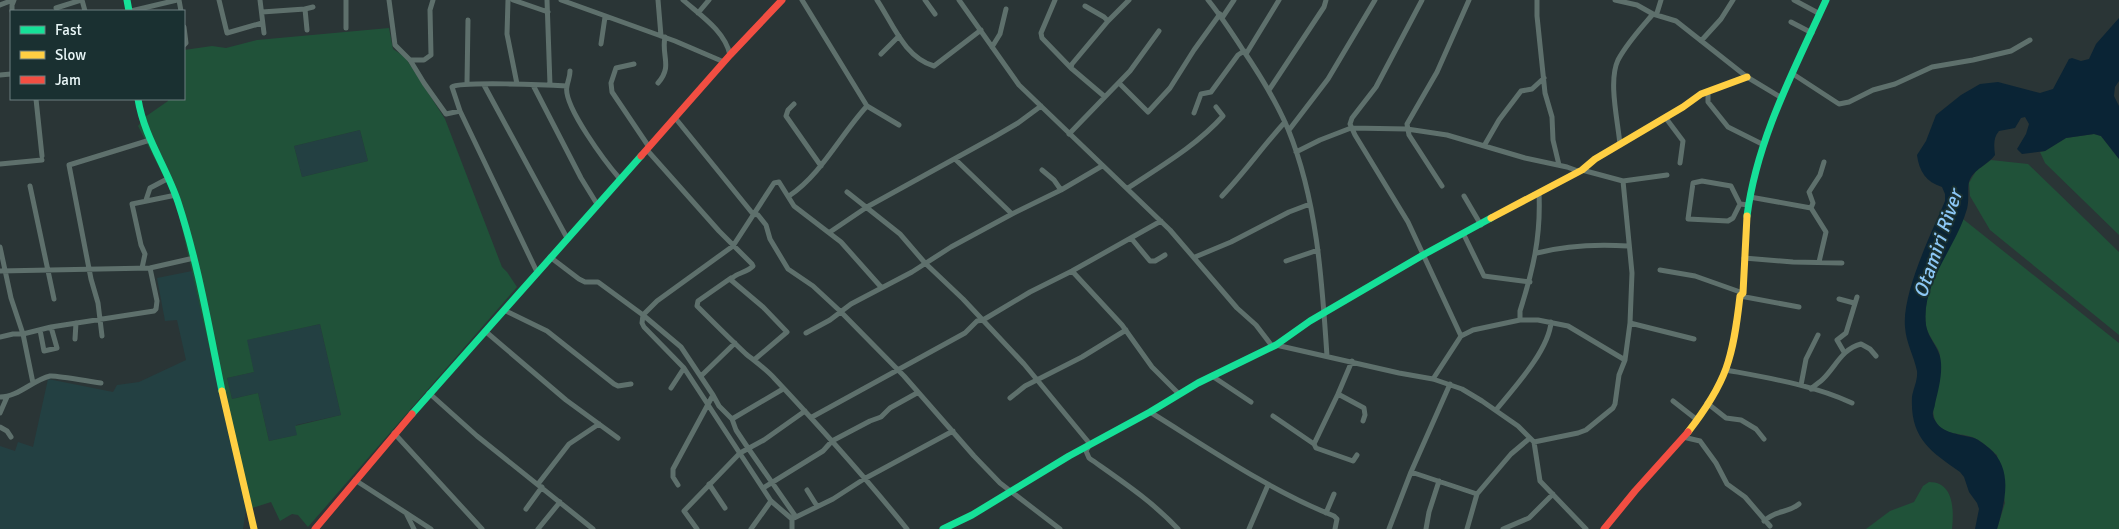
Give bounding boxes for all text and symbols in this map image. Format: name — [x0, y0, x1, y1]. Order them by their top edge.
legend — [10, 10, 185, 100]
text: Fast — [55, 21, 82, 39]
text: Slow — [55, 46, 86, 64]
text: Jam — [55, 71, 81, 89]
water label: Otamiri River — [1908, 184, 1969, 301]

